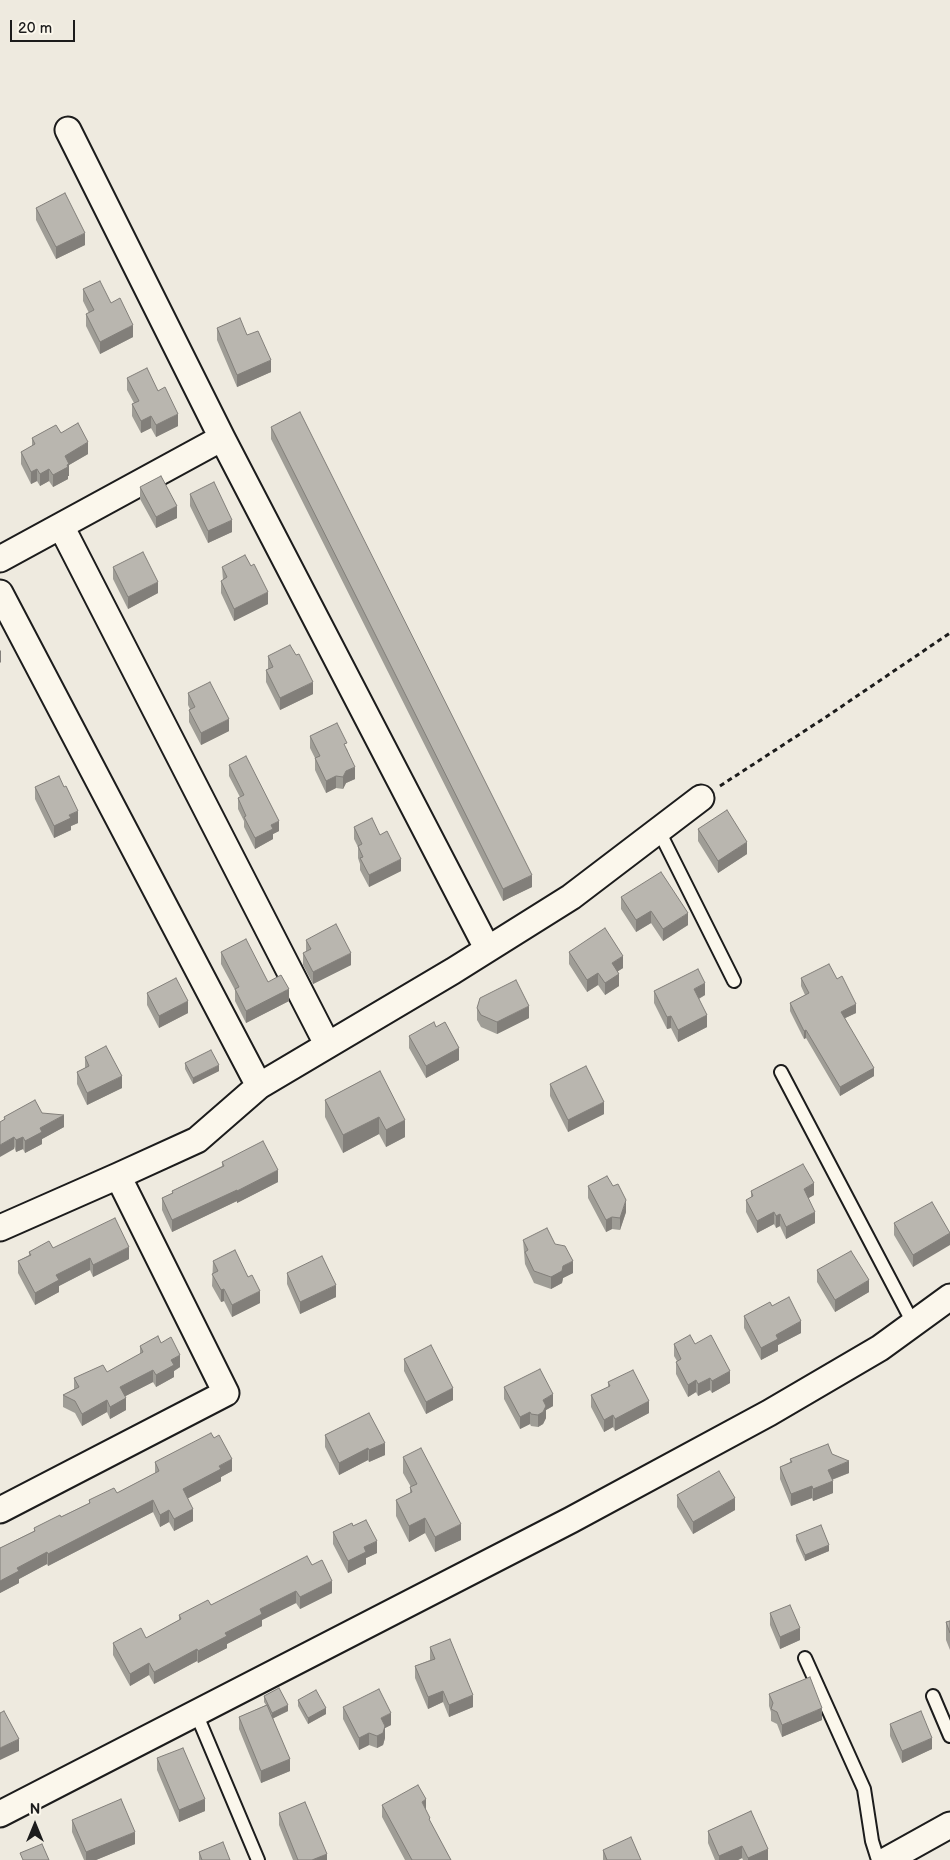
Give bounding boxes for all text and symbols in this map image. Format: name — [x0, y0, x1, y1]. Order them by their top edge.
scale bar — [12, 10, 78, 42]
text: 20 m — [18, 19, 52, 38]
north arrow — [10, 1800, 60, 1850]
text: N — [30, 1801, 40, 1818]

